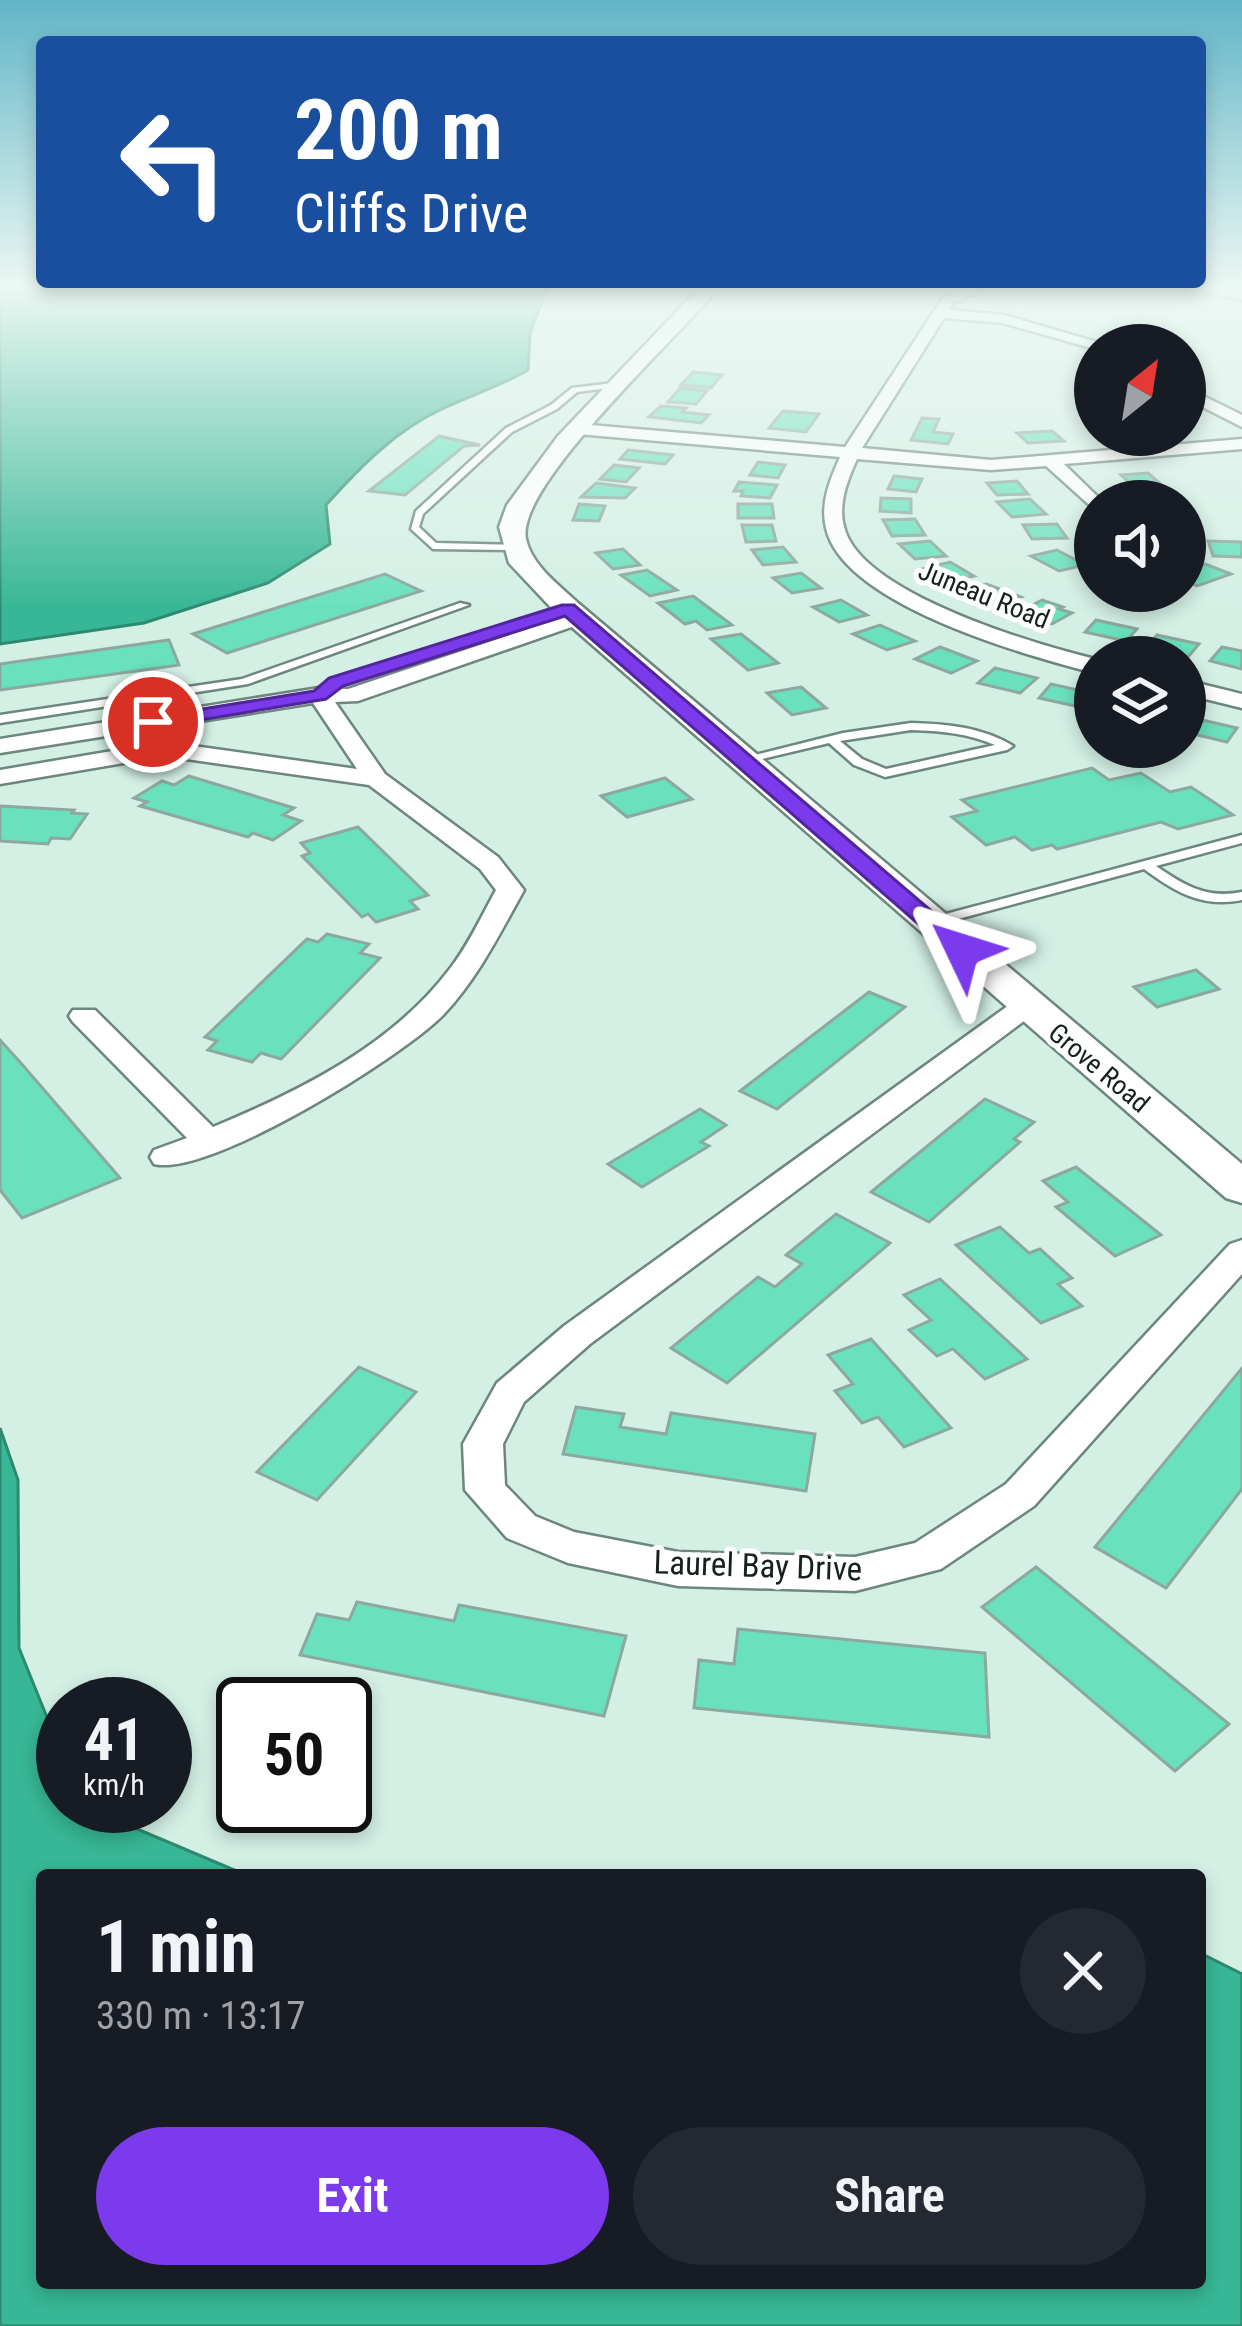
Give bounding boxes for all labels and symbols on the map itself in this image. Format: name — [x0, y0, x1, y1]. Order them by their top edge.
north arrow — [1074, 324, 1206, 456]
street label: Juneau Road — [914, 554, 1054, 636]
pin — [102, 671, 204, 773]
position arrow — [899, 887, 1025, 1013]
street label: Grove Road — [1042, 1017, 1156, 1119]
street label: Laurel Bay Drive — [653, 1542, 863, 1589]
speed limit sign: 50 — [216, 1677, 372, 1833]

